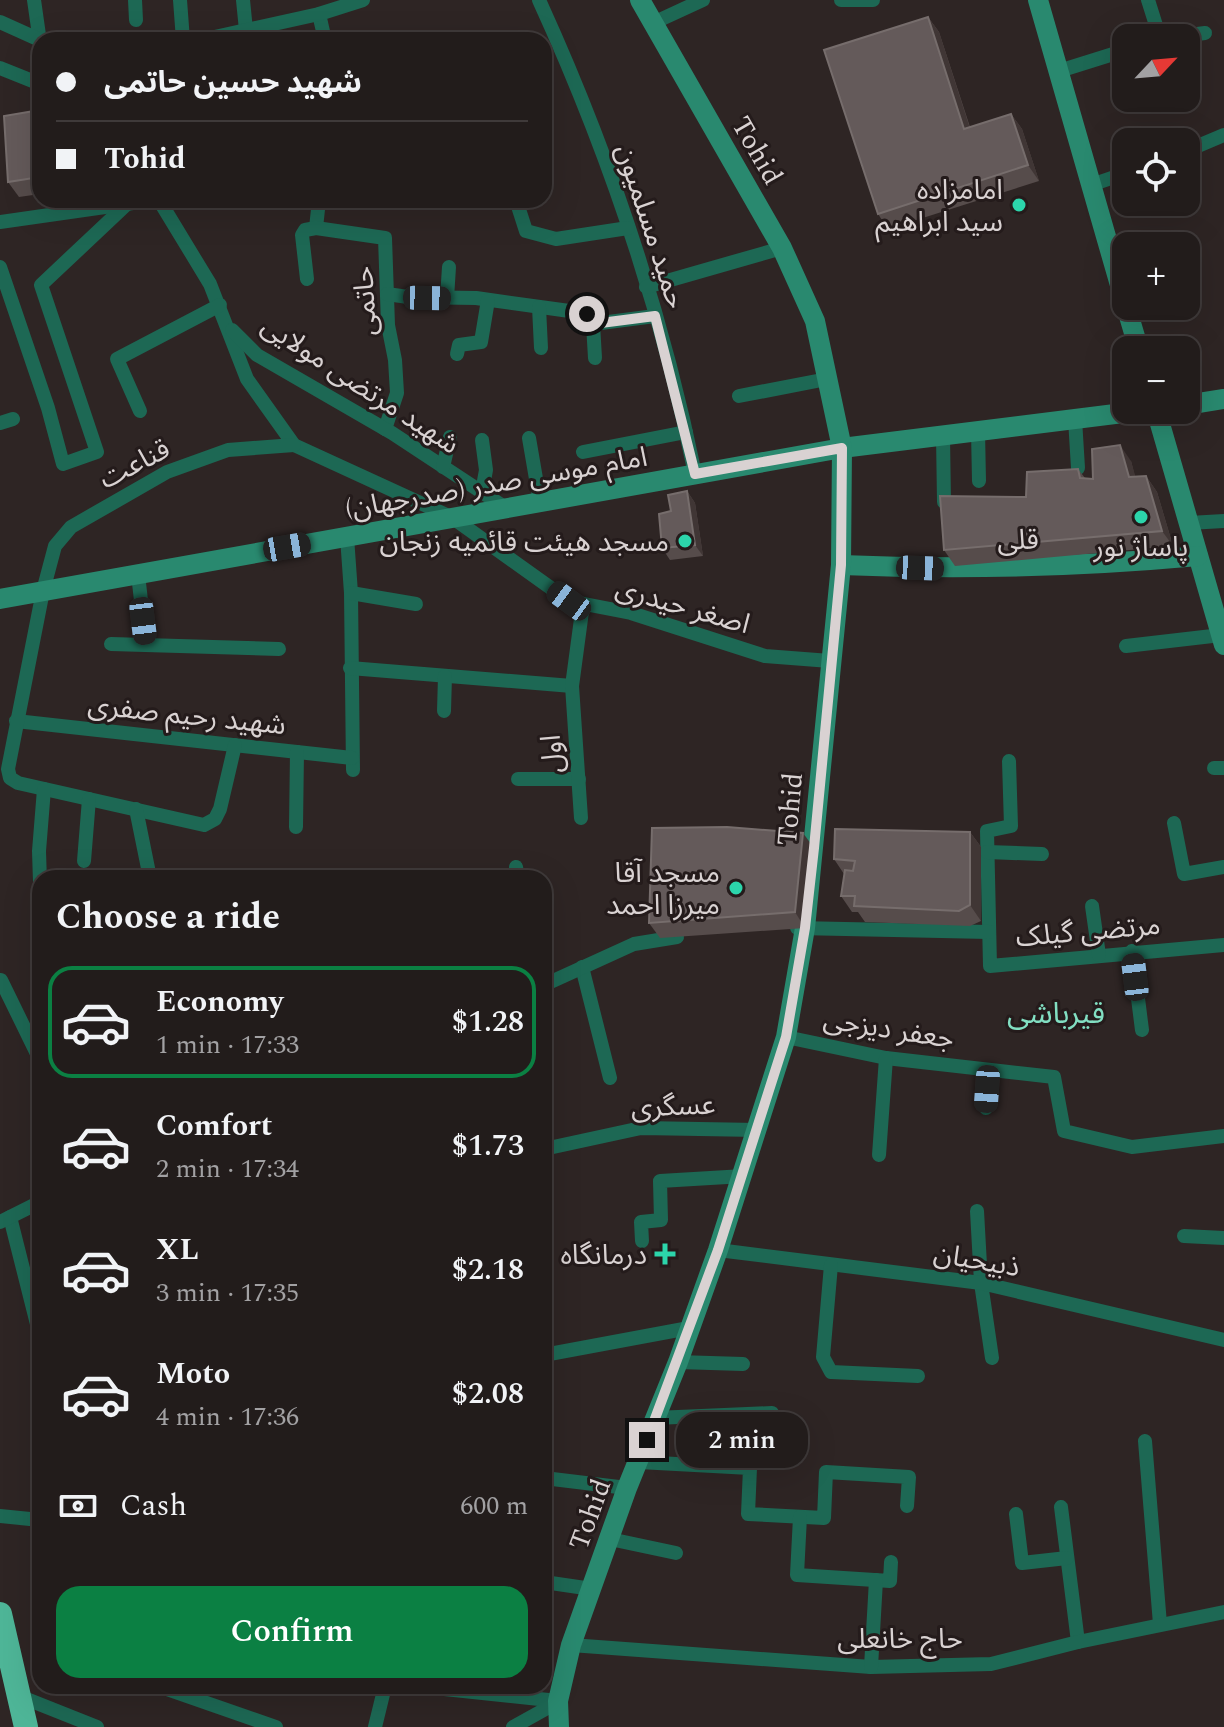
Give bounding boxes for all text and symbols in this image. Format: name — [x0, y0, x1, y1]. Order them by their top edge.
north arrow — [1112, 24, 1200, 112]
map controls — [1112, 24, 1200, 424]
text: شهید حسین حاتمی — [104, 60, 362, 106]
street label: Tohid — [720, 108, 794, 193]
button: locate — [1112, 128, 1200, 216]
text: Tohid — [104, 136, 186, 182]
street label: حمید مسلمیون — [604, 139, 697, 314]
place label: امامزاده سید ابراهیم — [875, 169, 1003, 244]
marker: امامزاده سید ابراهیم — [1010, 196, 1028, 214]
button: + — [1112, 232, 1200, 320]
street label: حاتمی — [342, 265, 389, 337]
car — [403, 286, 451, 310]
route start — [569, 296, 605, 332]
street label: شهید مرتضی مولایی — [252, 305, 468, 466]
button: − — [1112, 336, 1200, 424]
street label: قناعت — [92, 428, 178, 501]
street label: (صدرجهان) امام موسی صدر — [342, 436, 651, 531]
marker: پاساژ نور — [1132, 508, 1150, 526]
street label: قلی — [997, 518, 1040, 563]
place label: مسجد هیئت قائمیه زنجان — [379, 521, 669, 564]
place label: پاساژ نور — [1093, 526, 1188, 569]
car — [261, 531, 313, 563]
marker: مسجد هیئت قائمیه زنجان — [676, 532, 694, 550]
car — [896, 555, 944, 581]
street label: اصغر حیدری — [610, 567, 755, 646]
car — [543, 577, 595, 625]
car — [128, 596, 158, 646]
street label: شهید رحیم صفری — [86, 684, 288, 747]
street label: اول — [530, 733, 575, 775]
street label: Tohid — [766, 771, 815, 847]
place label: مسجد آقا میرزا احمد — [606, 852, 720, 927]
marker: مسجد آقا میرزا احمد — [727, 879, 745, 897]
text: Choose a ride — [56, 890, 280, 945]
street label: مرتضی گیلک — [1014, 904, 1162, 959]
car — [1120, 952, 1150, 1002]
text: Economy — [156, 979, 283, 1025]
icon: car — [60, 986, 132, 1058]
district label: قیرباشی — [1007, 991, 1105, 1037]
street label: جعفر دیزجی — [820, 998, 957, 1061]
text: $1.28 — [452, 999, 524, 1045]
text: 1 min · 17:33 — [156, 1025, 299, 1065]
car — [973, 1064, 1001, 1114]
street label: عسگری — [630, 1084, 716, 1129]
text: Comfort — [156, 1103, 272, 1149]
icon: car — [60, 1110, 132, 1182]
text: $1.73 — [452, 1123, 524, 1169]
text: 2 min · 17:34 — [156, 1149, 299, 1189]
text: XL — [156, 1227, 199, 1273]
street label: ذبیحیان — [930, 1232, 1023, 1289]
icon: car — [60, 1234, 132, 1306]
place label: درمانگاه — [560, 1234, 647, 1277]
marker: درمانگاه — [654, 1243, 676, 1265]
text: $2.18 — [452, 1247, 524, 1293]
text: 3 min · 17:35 — [156, 1273, 299, 1313]
text: Moto — [156, 1351, 230, 1397]
icon: car — [60, 1358, 132, 1430]
text: $2.08 — [452, 1371, 524, 1417]
text: 4 min · 17:36 — [156, 1397, 299, 1437]
callout: 2 min — [675, 1412, 807, 1468]
text: 2 min — [708, 1420, 776, 1460]
route end — [629, 1422, 665, 1458]
street label: Tohid — [558, 1473, 623, 1556]
text: Cash — [120, 1483, 187, 1529]
icon: cash — [56, 1484, 100, 1528]
text: 600 m — [460, 1486, 528, 1526]
button: Confirm — [56, 1586, 528, 1678]
street label: حاج خانعلی — [837, 1618, 963, 1661]

